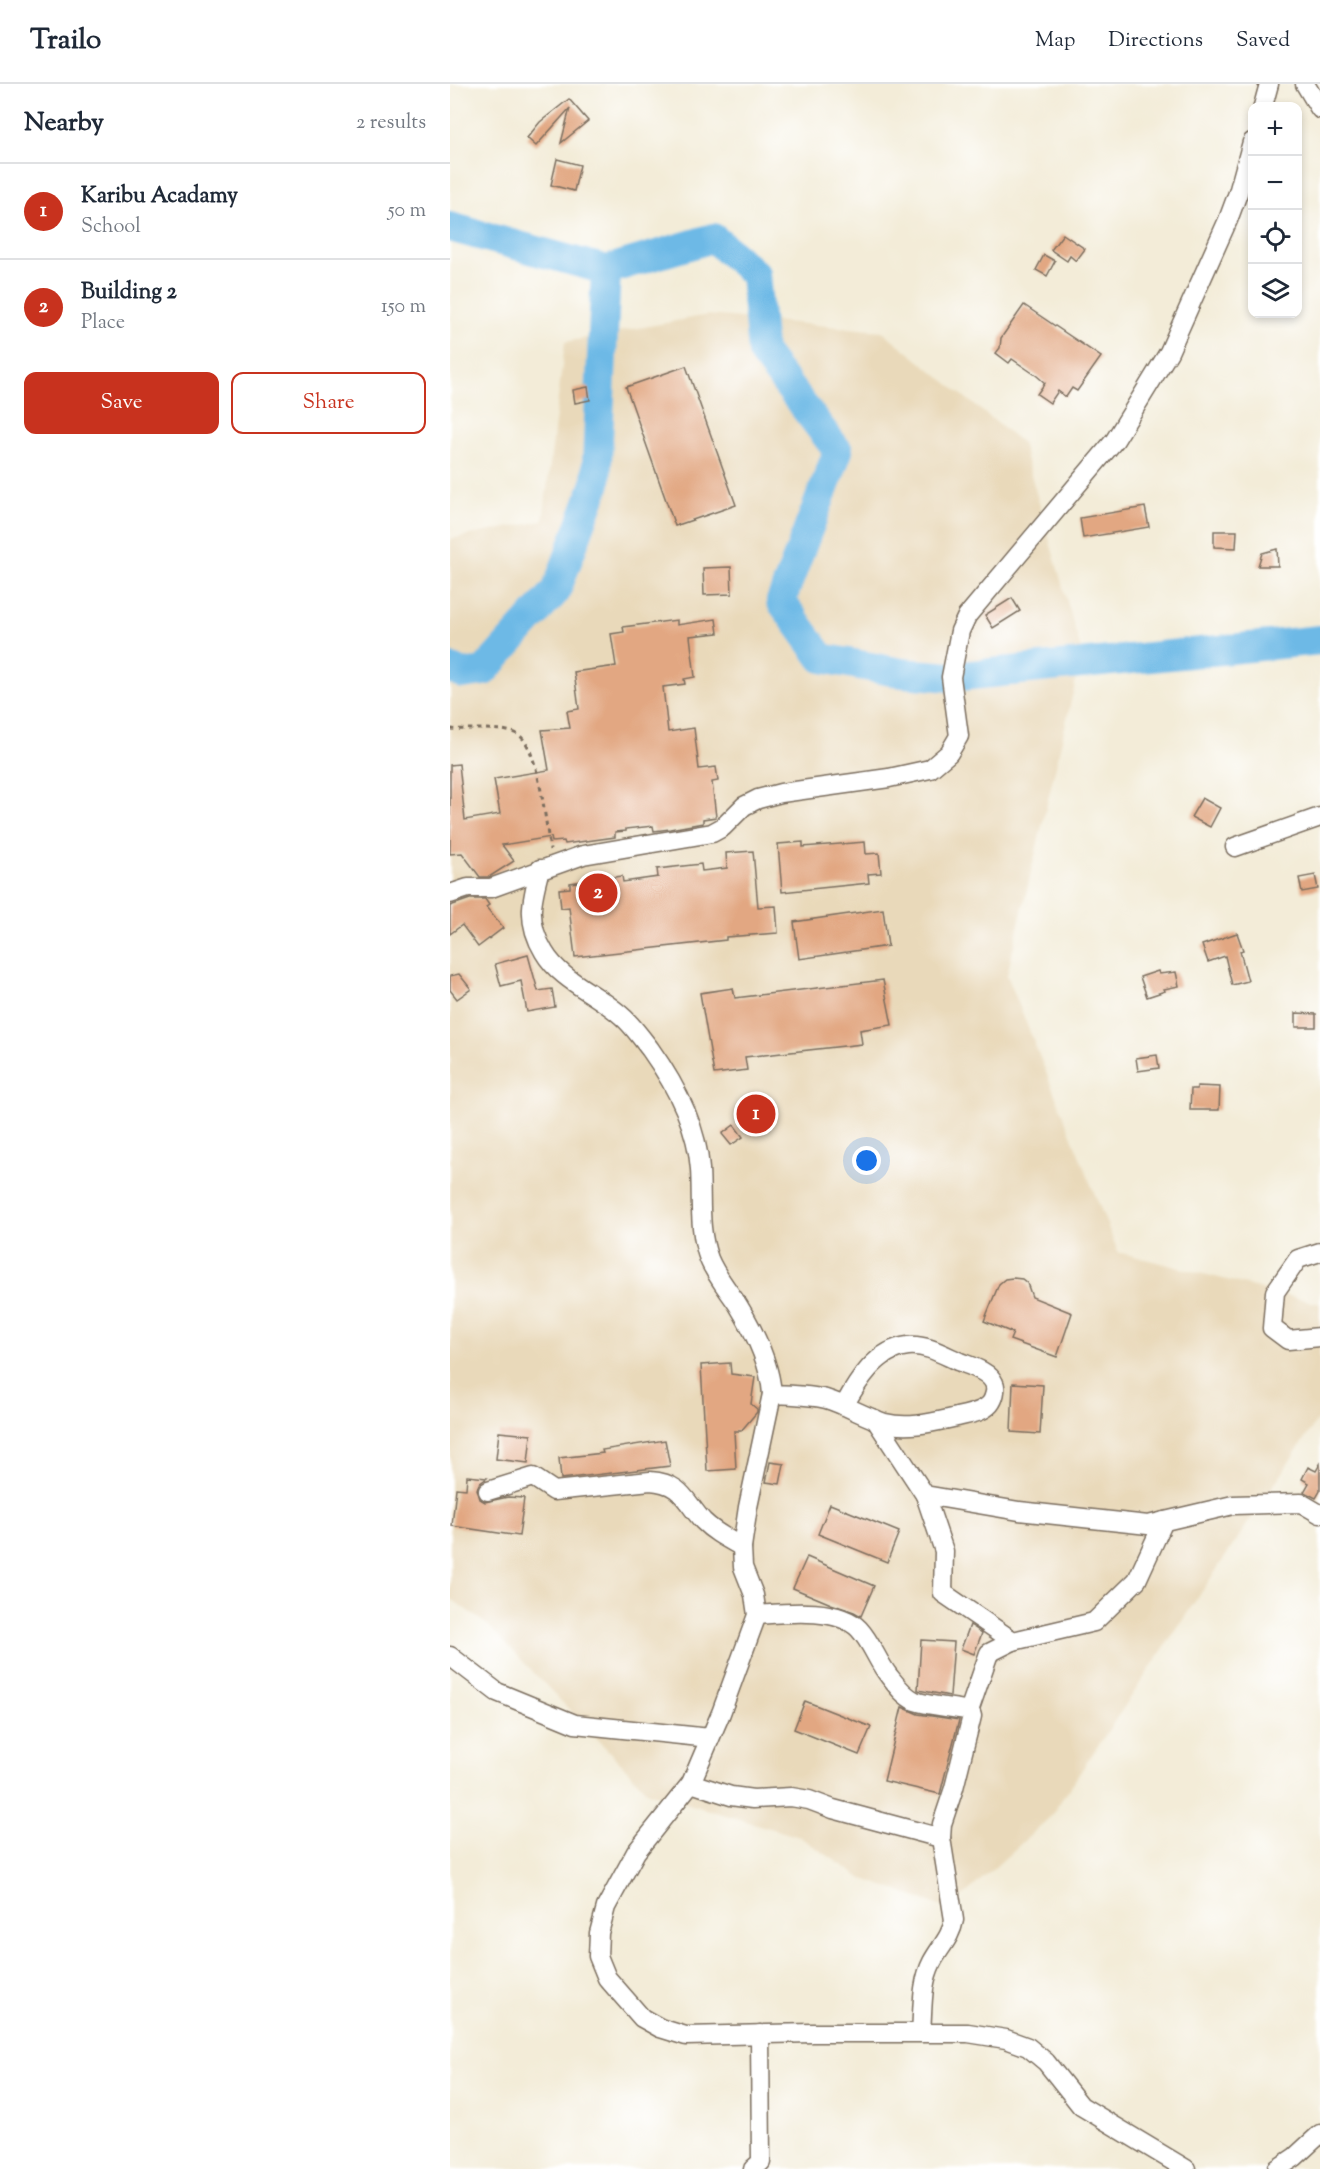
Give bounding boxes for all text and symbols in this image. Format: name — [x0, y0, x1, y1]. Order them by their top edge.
text: Trailo — [30, 21, 101, 61]
text: Map — [1035, 26, 1075, 56]
text: Directions — [1108, 26, 1203, 56]
text: Saved — [1236, 26, 1290, 56]
map controls — [1248, 102, 1302, 318]
button: + — [1248, 102, 1302, 156]
text: Nearby — [24, 105, 104, 142]
text: 2 results — [356, 109, 426, 138]
button: − — [1248, 156, 1302, 210]
text: Karibu Acadamy — [81, 181, 238, 213]
text: 1 — [40, 197, 47, 226]
text: 50 m — [388, 197, 426, 226]
button: locate — [1248, 210, 1302, 264]
text: School — [81, 213, 141, 242]
button: layers — [1248, 264, 1302, 318]
text: Building 2 — [81, 277, 177, 309]
text: 2 — [39, 293, 48, 322]
text: 150 m — [381, 293, 426, 322]
text: Place — [81, 309, 125, 338]
button: Save — [24, 372, 219, 434]
button: Share — [231, 372, 426, 434]
pin: 2 — [578, 870, 618, 916]
pin: 1 — [736, 1092, 776, 1136]
your location — [852, 1146, 881, 1175]

